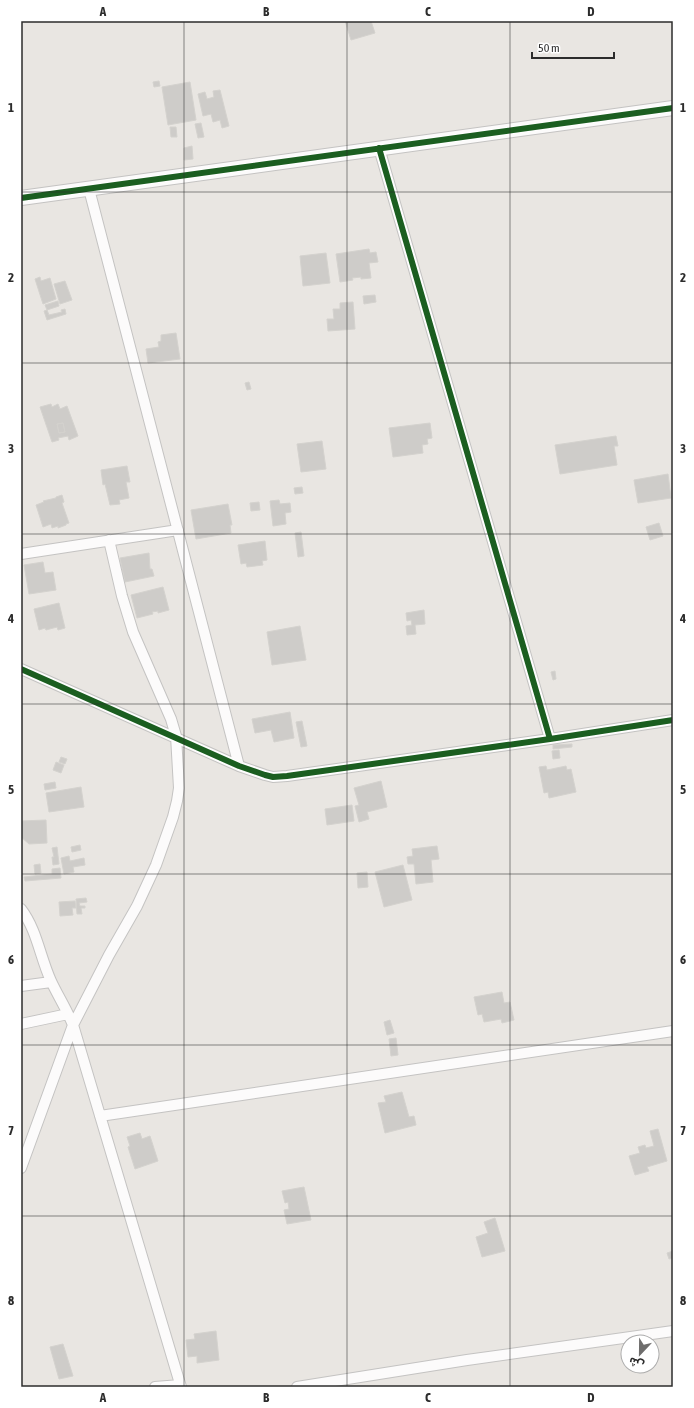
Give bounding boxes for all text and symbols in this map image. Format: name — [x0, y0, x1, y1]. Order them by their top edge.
text: A — [99, 4, 107, 19]
text: B — [263, 4, 270, 19]
text: C — [425, 4, 431, 19]
text: D — [587, 4, 595, 19]
scale bar — [532, 34, 614, 60]
text: 50 m — [538, 41, 560, 55]
text: 1 — [8, 100, 14, 115]
text: 1 — [680, 100, 686, 115]
text: 2 — [8, 270, 14, 285]
text: 2 — [680, 270, 686, 285]
text: 3 — [8, 441, 14, 456]
text: 3 — [680, 441, 686, 456]
text: 4 — [7, 611, 14, 626]
text: 4 — [679, 611, 686, 626]
text: 5 — [8, 782, 14, 797]
text: 5 — [680, 782, 686, 797]
text: 6 — [8, 952, 14, 967]
text: 6 — [680, 952, 686, 967]
text: 7 — [8, 1123, 14, 1138]
text: 7 — [680, 1123, 686, 1138]
text: 8 — [8, 1293, 14, 1308]
text: 8 — [680, 1293, 686, 1308]
north arrow — [620, 1334, 660, 1374]
text: ش — [627, 1354, 646, 1372]
text: A — [99, 1390, 107, 1405]
text: B — [263, 1390, 270, 1405]
text: C — [425, 1390, 431, 1405]
text: D — [587, 1390, 595, 1405]

